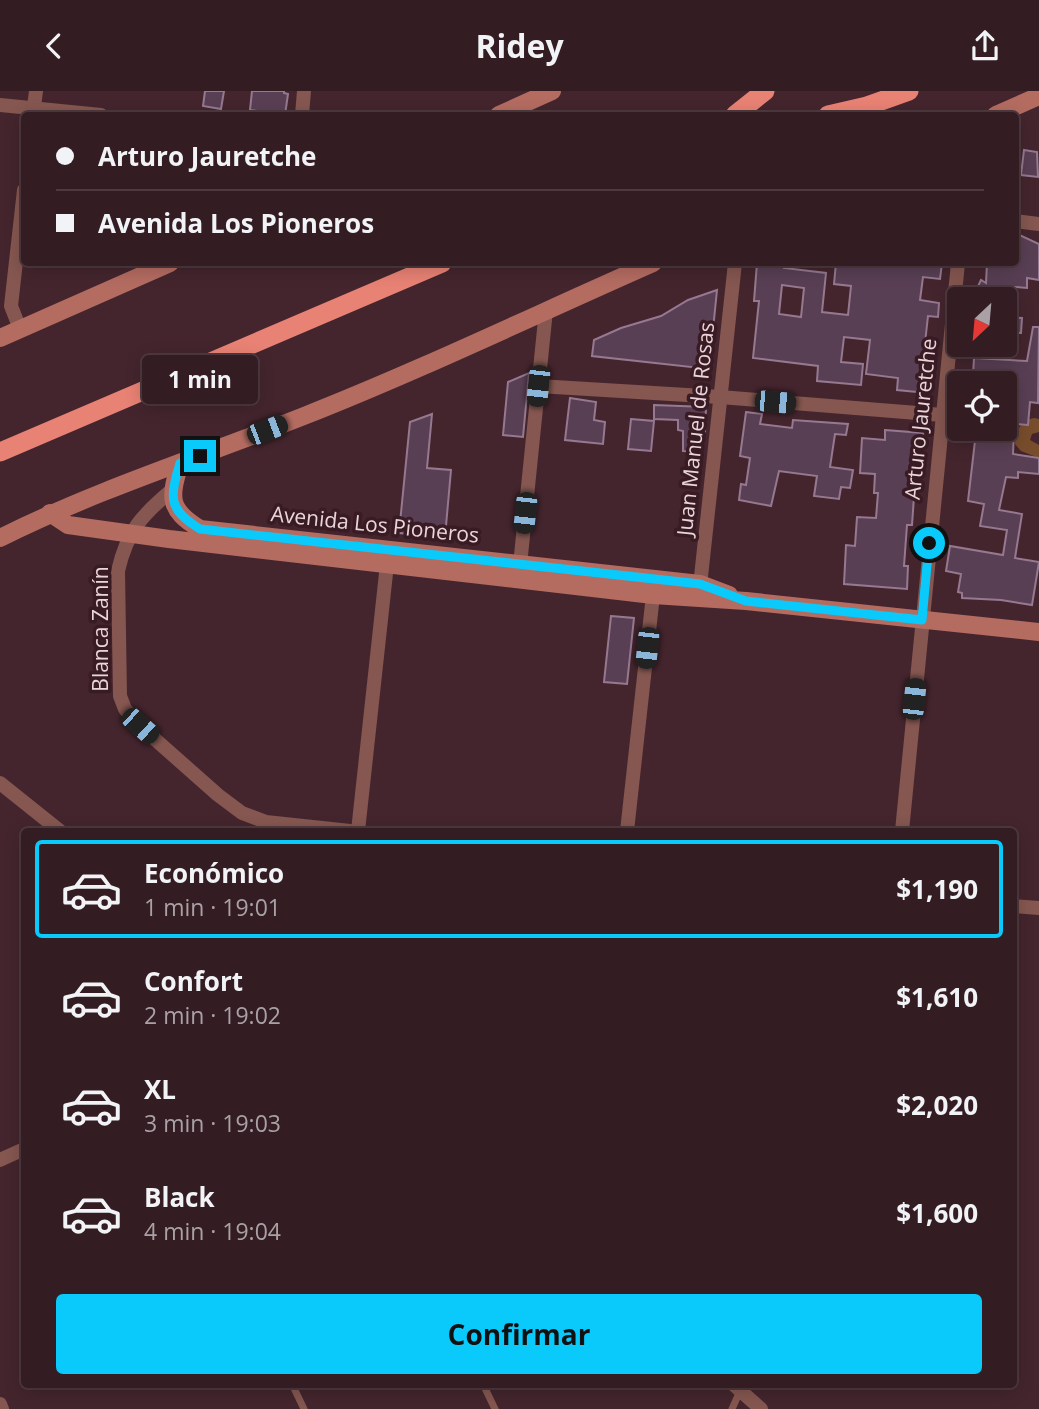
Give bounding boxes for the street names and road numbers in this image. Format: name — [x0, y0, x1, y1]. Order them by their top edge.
street label: Juan Manuel de Rosas — [670, 321, 720, 539]
street label: Arturo Jauretche — [898, 337, 942, 501]
street label: Avenida Los Pioneros — [270, 499, 481, 549]
street label: Blanca Zanín — [86, 566, 114, 692]

